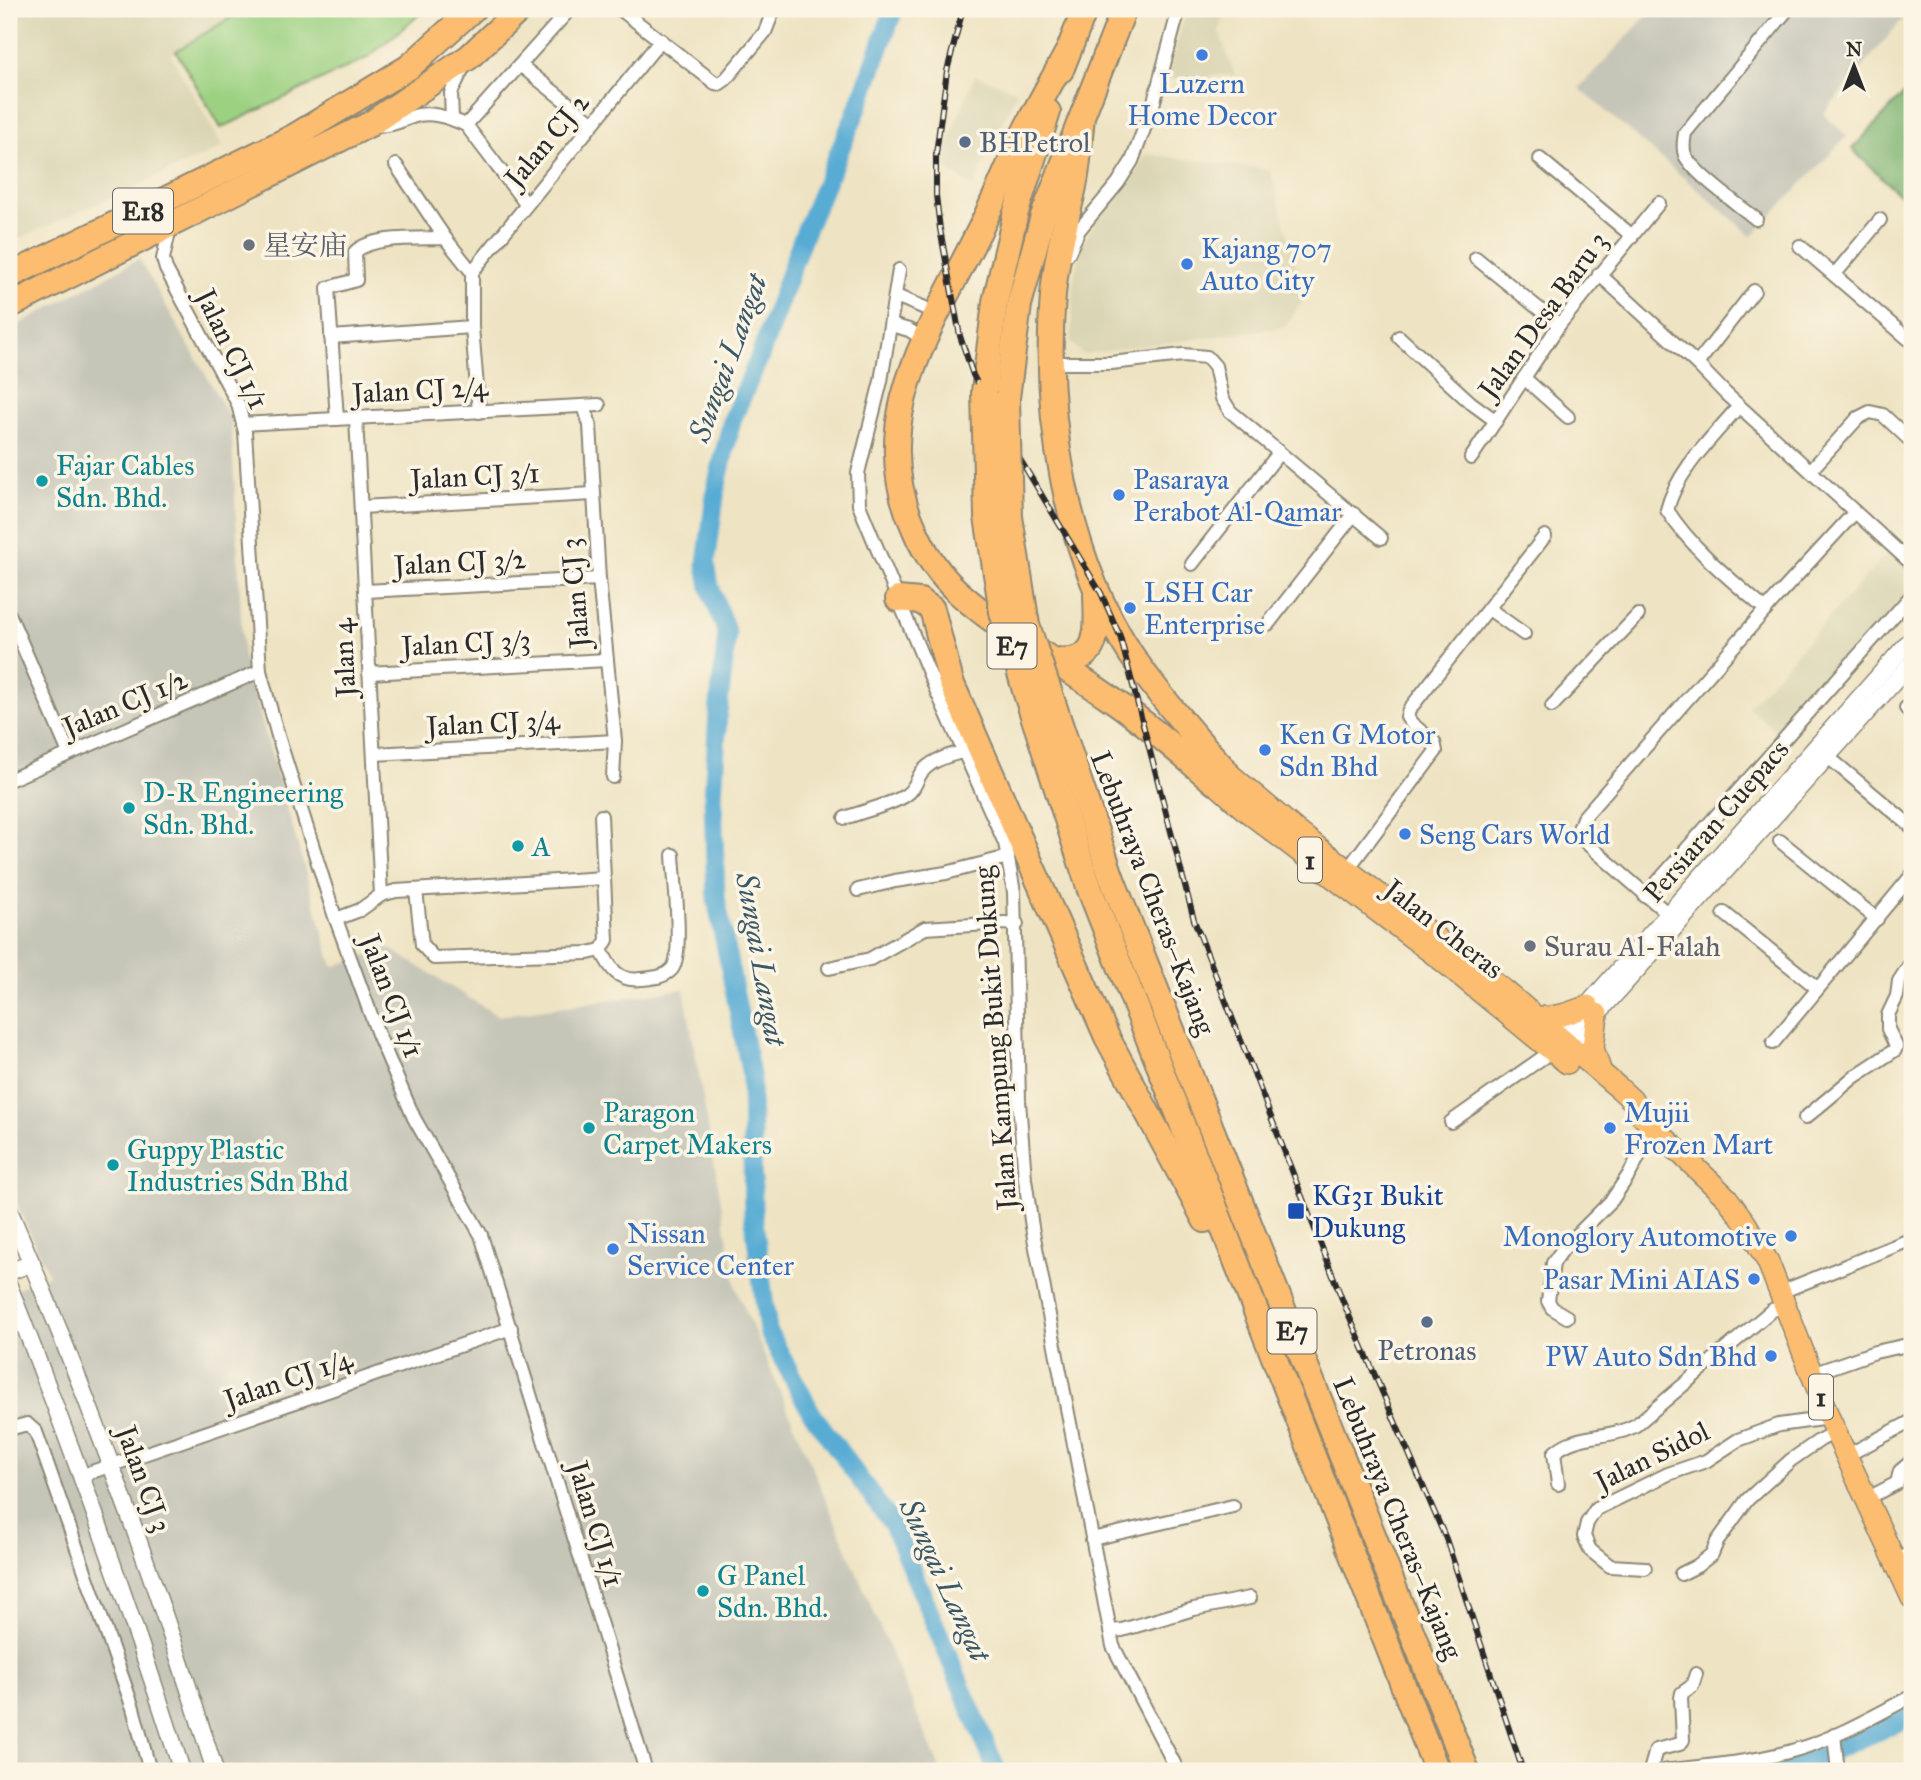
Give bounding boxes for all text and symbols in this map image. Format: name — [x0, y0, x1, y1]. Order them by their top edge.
north arrow — [1820, 32, 1890, 102]
text: N — [1846, 38, 1862, 61]
marker: Luzern Home Decor — [1194, 47, 1210, 63]
place label: Luzern Home Decor — [1127, 66, 1277, 133]
street label: Jalan CJ 2 — [495, 85, 597, 197]
place label: BHPetrol — [979, 125, 1091, 160]
marker: BHPetrol — [957, 134, 973, 150]
road number: E18 — [113, 188, 173, 233]
street label: Jalan Desa Baru 3 — [1469, 225, 1615, 408]
place label: 星安庙 — [263, 228, 347, 263]
place label: Kajang 707 Auto City — [1200, 231, 1332, 298]
marker: 星安庙 — [241, 237, 257, 253]
marker: Kajang 707 Auto City — [1179, 256, 1195, 272]
water label: Sungai Langat — [681, 268, 775, 447]
street label: Jalan CJ 1/1 — [187, 281, 276, 415]
street label: Jalan CJ 2/4 — [348, 369, 490, 411]
place label: Fajar Cables Sdn. Bhd. — [56, 448, 194, 515]
street label: Jalan CJ 3/1 — [407, 455, 540, 497]
place label: Pasaraya Perabot Al-Qamar — [1133, 462, 1342, 529]
marker: Fajar Cables Sdn. Bhd. — [34, 473, 50, 489]
marker: Pasaraya Perabot Al-Qamar — [1111, 487, 1127, 503]
street label: Jalan CJ 3 — [553, 536, 598, 653]
street label: Jalan CJ 3/2 — [390, 541, 527, 583]
place label: LSH Car Enterprise — [1144, 575, 1265, 642]
marker: LSH Car Enterprise — [1122, 600, 1138, 616]
street label: Jalan 4 — [324, 616, 364, 701]
street label: Jalan CJ 3/3 — [397, 622, 532, 664]
road number: E7 — [988, 624, 1036, 668]
street label: Jalan CJ 1/2 — [55, 661, 193, 746]
street label: Jalan CJ 3/4 — [423, 702, 562, 744]
place label: Ken G Motor Sdn Bhd — [1279, 717, 1436, 784]
street label: Persiaran Cuepacs — [1636, 732, 1796, 910]
marker: Ken G Motor Sdn Bhd — [1257, 742, 1273, 758]
street label: Lebuhraya Cheras–Kajang — [1083, 746, 1224, 1041]
place label: D-R Engineering Sdn. Bhd. — [143, 775, 344, 842]
marker: D-R Engineering Sdn. Bhd. — [121, 800, 137, 816]
place label: Seng Cars World — [1419, 817, 1610, 852]
marker: Seng Cars World — [1397, 826, 1413, 842]
place label: A — [531, 829, 551, 864]
marker: A — [510, 838, 526, 854]
road number: 1 — [1298, 838, 1322, 882]
street label: Jalan Kampung Bukit Dukung — [965, 864, 1025, 1214]
water label: Sungai Langat — [728, 869, 794, 1050]
street label: Jalan Cheras — [1375, 870, 1511, 986]
street label: Jalan CJ 1/1 — [351, 927, 431, 1063]
place label: Surau Al-Falah — [1544, 929, 1721, 964]
marker: Surau Al-Falah — [1522, 938, 1538, 954]
place label: Paragon Carpet Makers — [603, 1095, 772, 1162]
place label: Mujii Frozen Mart — [1624, 1095, 1773, 1162]
marker: Paragon Carpet Makers — [581, 1120, 597, 1136]
marker: Mujii Frozen Mart — [1602, 1120, 1618, 1136]
place label: Guppy Plastic Industries Sdn Bhd — [127, 1132, 349, 1199]
marker: Guppy Plastic Industries Sdn Bhd — [105, 1157, 121, 1173]
place label: KG31 Bukit Dukung — [1312, 1178, 1444, 1245]
marker: KG31 Bukit Dukung — [1286, 1201, 1306, 1221]
place label: Nissan Service Center — [627, 1216, 795, 1283]
place label: Monoglory Automotive — [1503, 1219, 1777, 1254]
marker: Monoglory Automotive — [1783, 1228, 1799, 1244]
marker: Nissan Service Center — [605, 1241, 621, 1257]
place label: Pasar Mini AIAS — [1543, 1262, 1740, 1297]
marker: Pasar Mini AIAS — [1746, 1271, 1762, 1287]
road number: E7 — [1268, 1308, 1316, 1354]
marker: Petronas — [1419, 1314, 1435, 1330]
place label: Petronas — [1378, 1333, 1476, 1368]
place label: PW Auto Sdn Bhd — [1545, 1339, 1757, 1374]
street label: Jalan CJ 1/4 — [217, 1340, 358, 1418]
marker: PW Auto Sdn Bhd — [1763, 1348, 1779, 1364]
street label: Lebuhraya Cheras–Kajang — [1325, 1372, 1471, 1665]
road number: 1 — [1809, 1374, 1833, 1420]
street label: Jalan Sidol — [1587, 1413, 1715, 1500]
street label: Jalan CJ 3 — [108, 1418, 179, 1537]
street label: Jalan CJ 1/1 — [560, 1454, 632, 1591]
water label: Sungai Langat — [891, 1492, 999, 1669]
place label: G Panel Sdn. Bhd. — [717, 1558, 828, 1625]
marker: G Panel Sdn. Bhd. — [695, 1583, 711, 1599]

